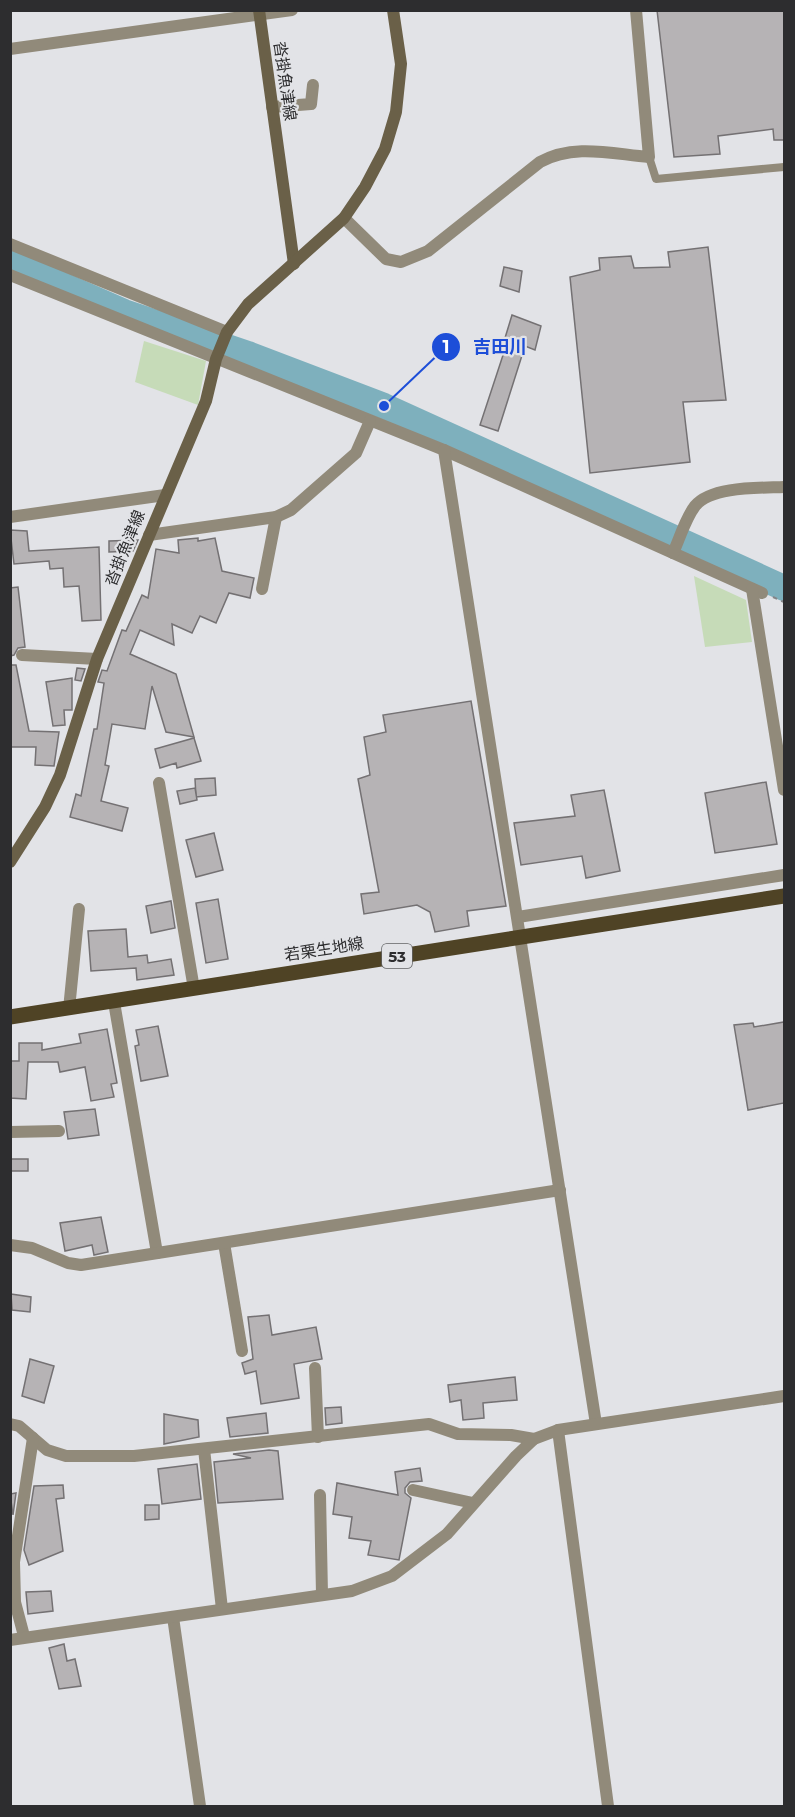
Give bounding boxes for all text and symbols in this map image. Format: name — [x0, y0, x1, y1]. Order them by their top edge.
street label: 沓掛魚津線 — [270, 40, 300, 122]
callout: 吉田川 — [431, 329, 539, 365]
text: 1 — [442, 336, 450, 358]
text: 吉田川 — [473, 336, 527, 358]
street label: 沓掛魚津線 — [101, 507, 149, 589]
street label: 若栗生地線 — [283, 933, 365, 965]
road number: 53 — [382, 944, 412, 968]

